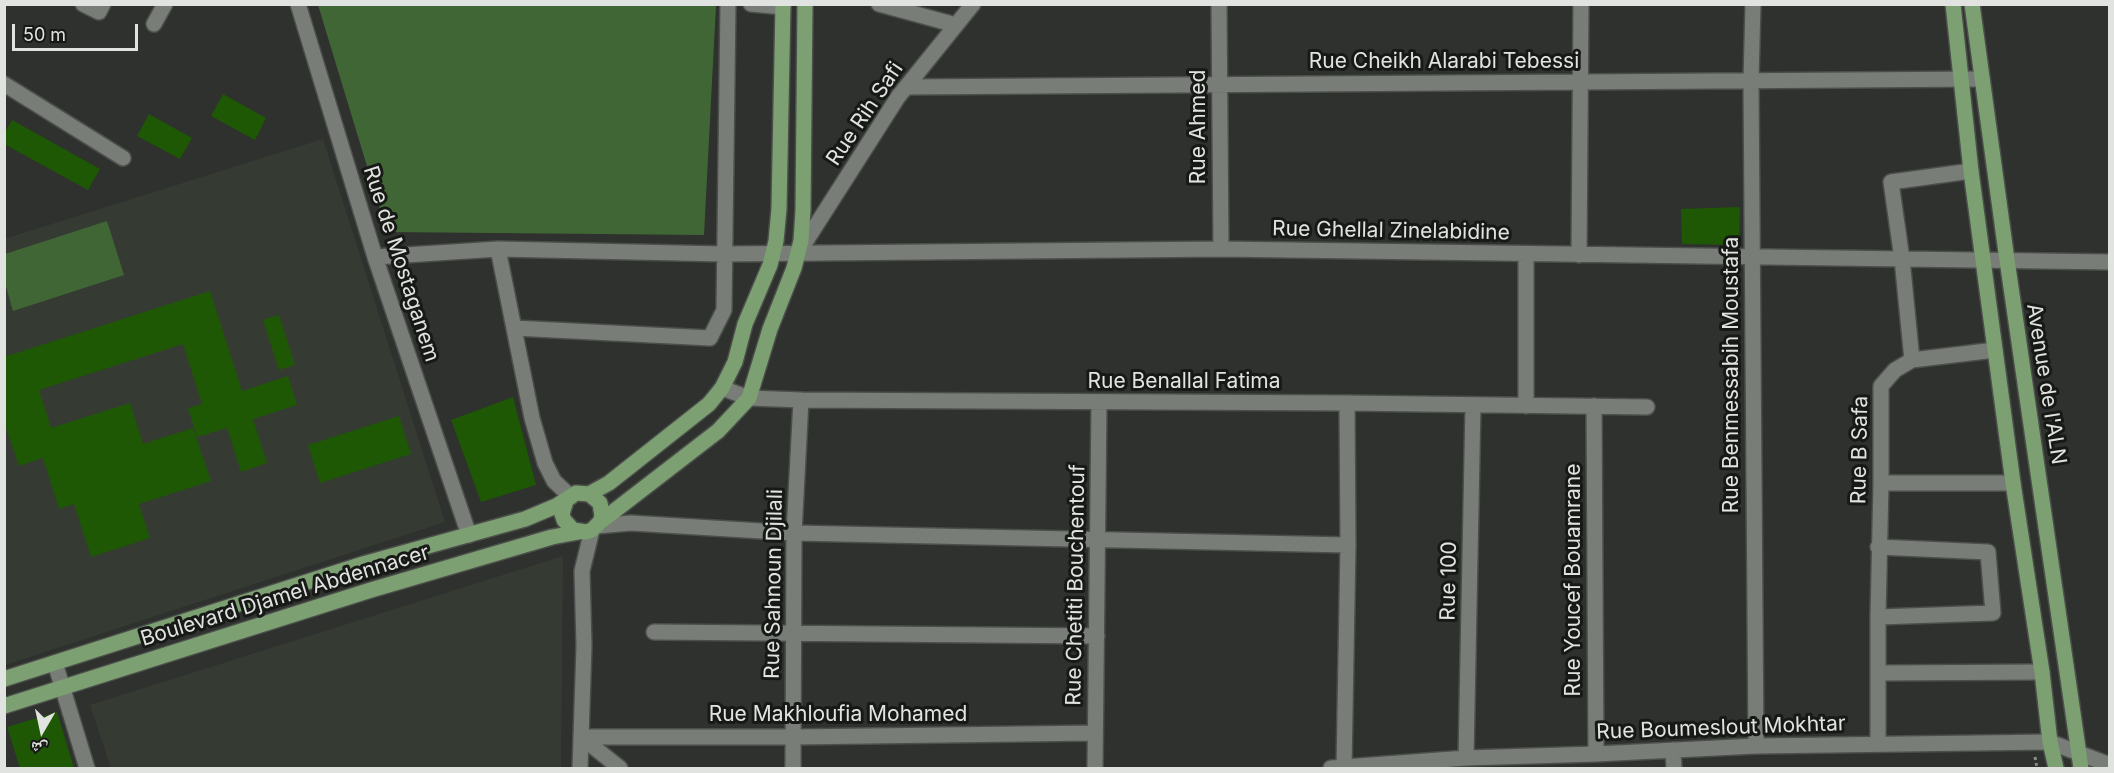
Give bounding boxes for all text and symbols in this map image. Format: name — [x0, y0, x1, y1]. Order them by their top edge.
scale bar — [15, 12, 141, 50]
text: 50 m — [23, 24, 66, 45]
street label: Rue Cheikh Alarabi Tebessi — [1309, 49, 1579, 75]
street label: Rue Rih Safi — [821, 58, 909, 170]
street label: Rue Ahmed — [1186, 70, 1212, 184]
street label: Rue de Mostaganem — [357, 163, 445, 365]
street label: Rue Ghellal Zinelabidine — [1272, 216, 1510, 246]
street label: Rue Benmessabih Moustafa — [1719, 237, 1745, 513]
street label: Avenue de l'ALN — [2021, 302, 2071, 466]
street label: Rue Benallal Fatima — [1087, 369, 1281, 395]
street label: Rue B Safa — [1846, 396, 1874, 504]
street label: Rue Chetiti Bouchentouf — [1061, 464, 1091, 706]
street label: Rue Youcef Bouamrane — [1561, 464, 1587, 696]
street label: Rue Sahnoun Djilali — [760, 489, 788, 679]
street label: Boulevard Djamel Abdennacer — [138, 540, 432, 652]
street label: Rue 100 — [1436, 541, 1462, 621]
north arrow — [12, 701, 72, 761]
street label: Rue Makhloufia Mohamed — [709, 702, 967, 728]
street label: Rue Boumeslout Mokhtar — [1596, 711, 1846, 745]
text: ش — [29, 738, 49, 760]

